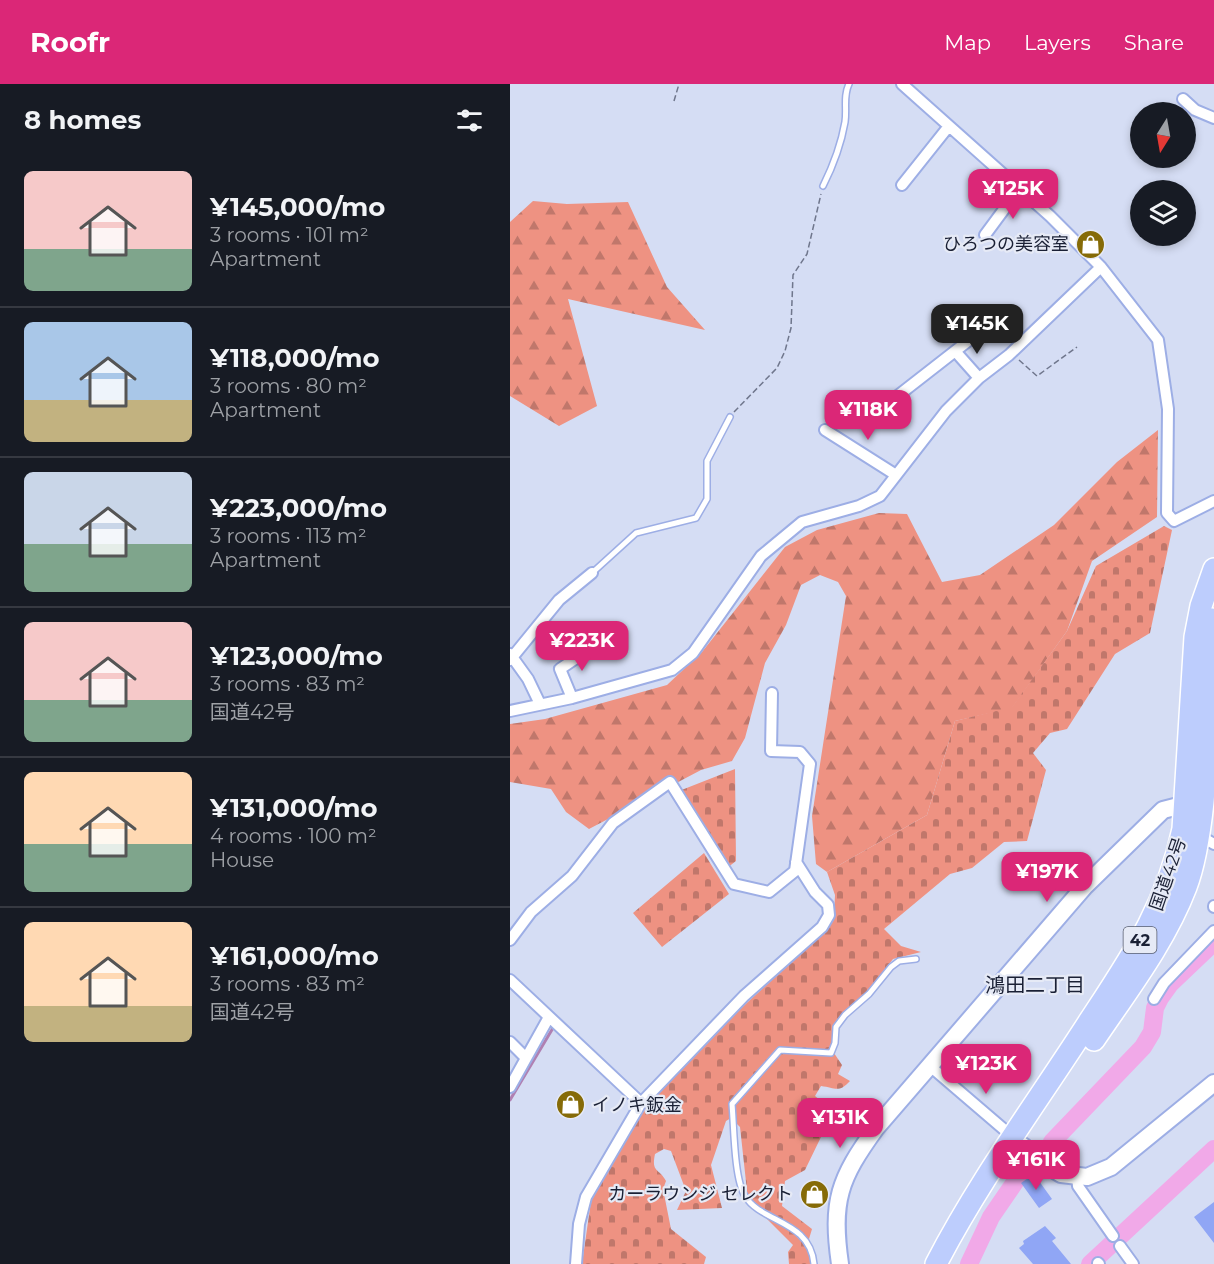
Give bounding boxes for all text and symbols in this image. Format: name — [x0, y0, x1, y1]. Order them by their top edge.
text: Roofr — [30, 25, 110, 59]
text: Map — [944, 30, 991, 55]
text: Layers — [1024, 30, 1091, 55]
text: Share — [1124, 30, 1184, 55]
north arrow — [1130, 102, 1196, 168]
map controls — [1130, 102, 1196, 246]
text: 8 homes — [24, 104, 141, 136]
icon: filters — [453, 104, 486, 137]
pin: ¥125K — [971, 169, 1055, 220]
text: ¥125K — [982, 176, 1044, 200]
button: layers — [1130, 180, 1196, 246]
text: ¥145,000/mo — [210, 191, 385, 223]
icon: home — [72, 195, 144, 267]
text: 3 rooms · 101 m² — [210, 223, 369, 247]
shop icon: ひろつの美容室 — [1074, 228, 1106, 260]
place label: ひろつの美容室 — [943, 233, 1069, 255]
text: Apartment — [210, 247, 321, 271]
pin: ¥145K — [935, 304, 1019, 355]
text: ¥145K — [945, 311, 1009, 335]
text: ¥118,000/mo — [210, 342, 380, 374]
icon: home — [72, 346, 144, 418]
text: 3 rooms · 80 m² — [210, 374, 367, 398]
pin: ¥118K — [826, 390, 910, 441]
text: ¥118K — [839, 397, 898, 421]
text: Apartment — [210, 398, 321, 422]
text: ¥223,000/mo — [210, 492, 387, 524]
icon: home — [72, 496, 144, 568]
text: 3 rooms · 113 m² — [210, 524, 367, 548]
text: Apartment — [210, 548, 321, 572]
pin: ¥223K — [540, 621, 624, 672]
text: ¥223K — [550, 628, 614, 652]
text: ¥123,000/mo — [210, 640, 383, 672]
icon: home — [72, 646, 144, 718]
text: 3 rooms · 83 m² — [210, 672, 365, 696]
text: 国道42号 — [210, 700, 295, 724]
text: ¥131,000/mo — [210, 792, 378, 824]
icon: home — [72, 796, 144, 868]
text: 4 rooms · 100 m² — [210, 824, 377, 848]
street label: 国道42号 — [1145, 834, 1191, 914]
text: House — [210, 848, 274, 872]
pin: ¥197K — [1005, 852, 1089, 903]
text: ¥197K — [1015, 859, 1079, 883]
road number: 42 — [1124, 927, 1156, 953]
text: ¥161,000/mo — [210, 940, 379, 972]
icon: home — [72, 946, 144, 1018]
text: 3 rooms · 83 m² — [210, 972, 365, 996]
district label: 鴻田二丁目 — [985, 973, 1085, 997]
text: 国道42号 — [210, 1000, 295, 1024]
pin: ¥123K — [944, 1044, 1028, 1095]
text: ¥123K — [955, 1051, 1017, 1075]
shop icon: イノキ鈑金 — [555, 1089, 587, 1121]
place label: イノキ鈑金 — [592, 1094, 682, 1116]
pin: ¥131K — [798, 1098, 882, 1149]
text: ¥131K — [811, 1105, 869, 1129]
pin: ¥161K — [994, 1140, 1078, 1191]
text: ¥161K — [1007, 1147, 1065, 1171]
shop icon: カーラウンジ セレクト — [798, 1178, 830, 1210]
place label: カーラウンジ セレクト — [608, 1183, 793, 1205]

